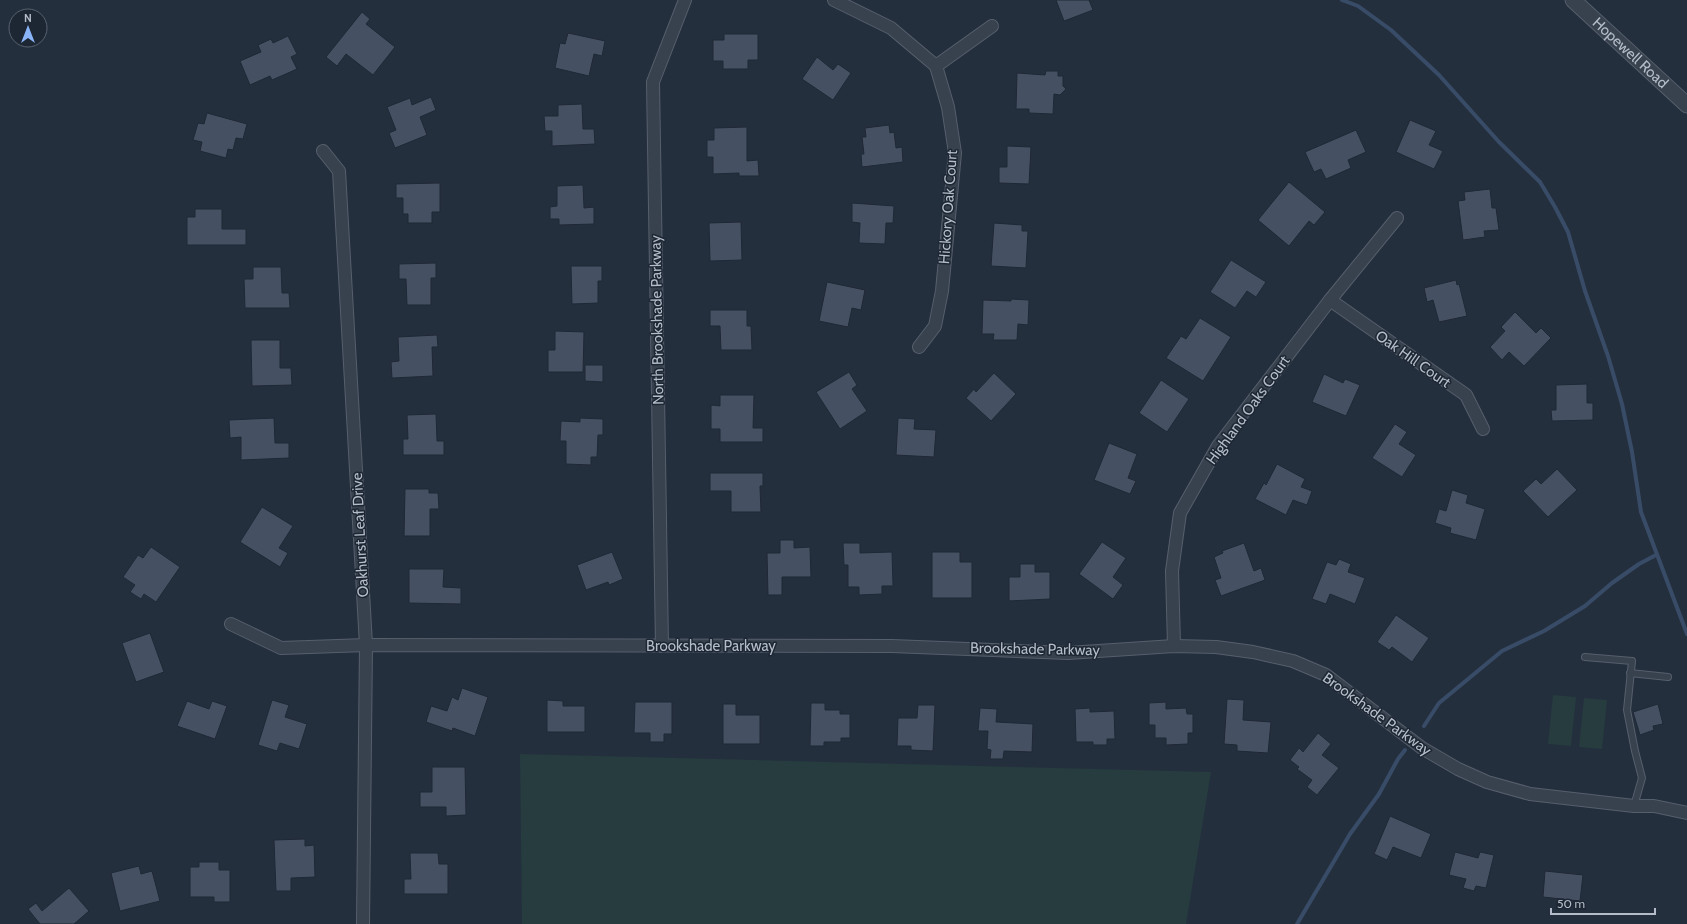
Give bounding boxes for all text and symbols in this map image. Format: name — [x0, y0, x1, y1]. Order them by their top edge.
north arrow — [8, 8, 48, 48]
text: N — [24, 11, 32, 25]
street label: Hopewell Road — [1589, 14, 1672, 92]
street label: Hickory Oak Court — [935, 149, 961, 265]
street label: North Brookshade Parkway — [647, 235, 667, 405]
street label: Oak Hill Court — [1372, 326, 1454, 392]
street label: Highland Oaks Court — [1203, 352, 1293, 468]
street label: Oakhurst Leaf Drive — [348, 472, 372, 598]
street label: Brookshade Parkway — [646, 637, 776, 655]
street label: Brookshade Parkway — [970, 639, 1101, 659]
street label: Brookshade Parkway — [1319, 669, 1435, 760]
scale bar — [1551, 890, 1655, 916]
text: 50 m — [1557, 896, 1585, 911]

